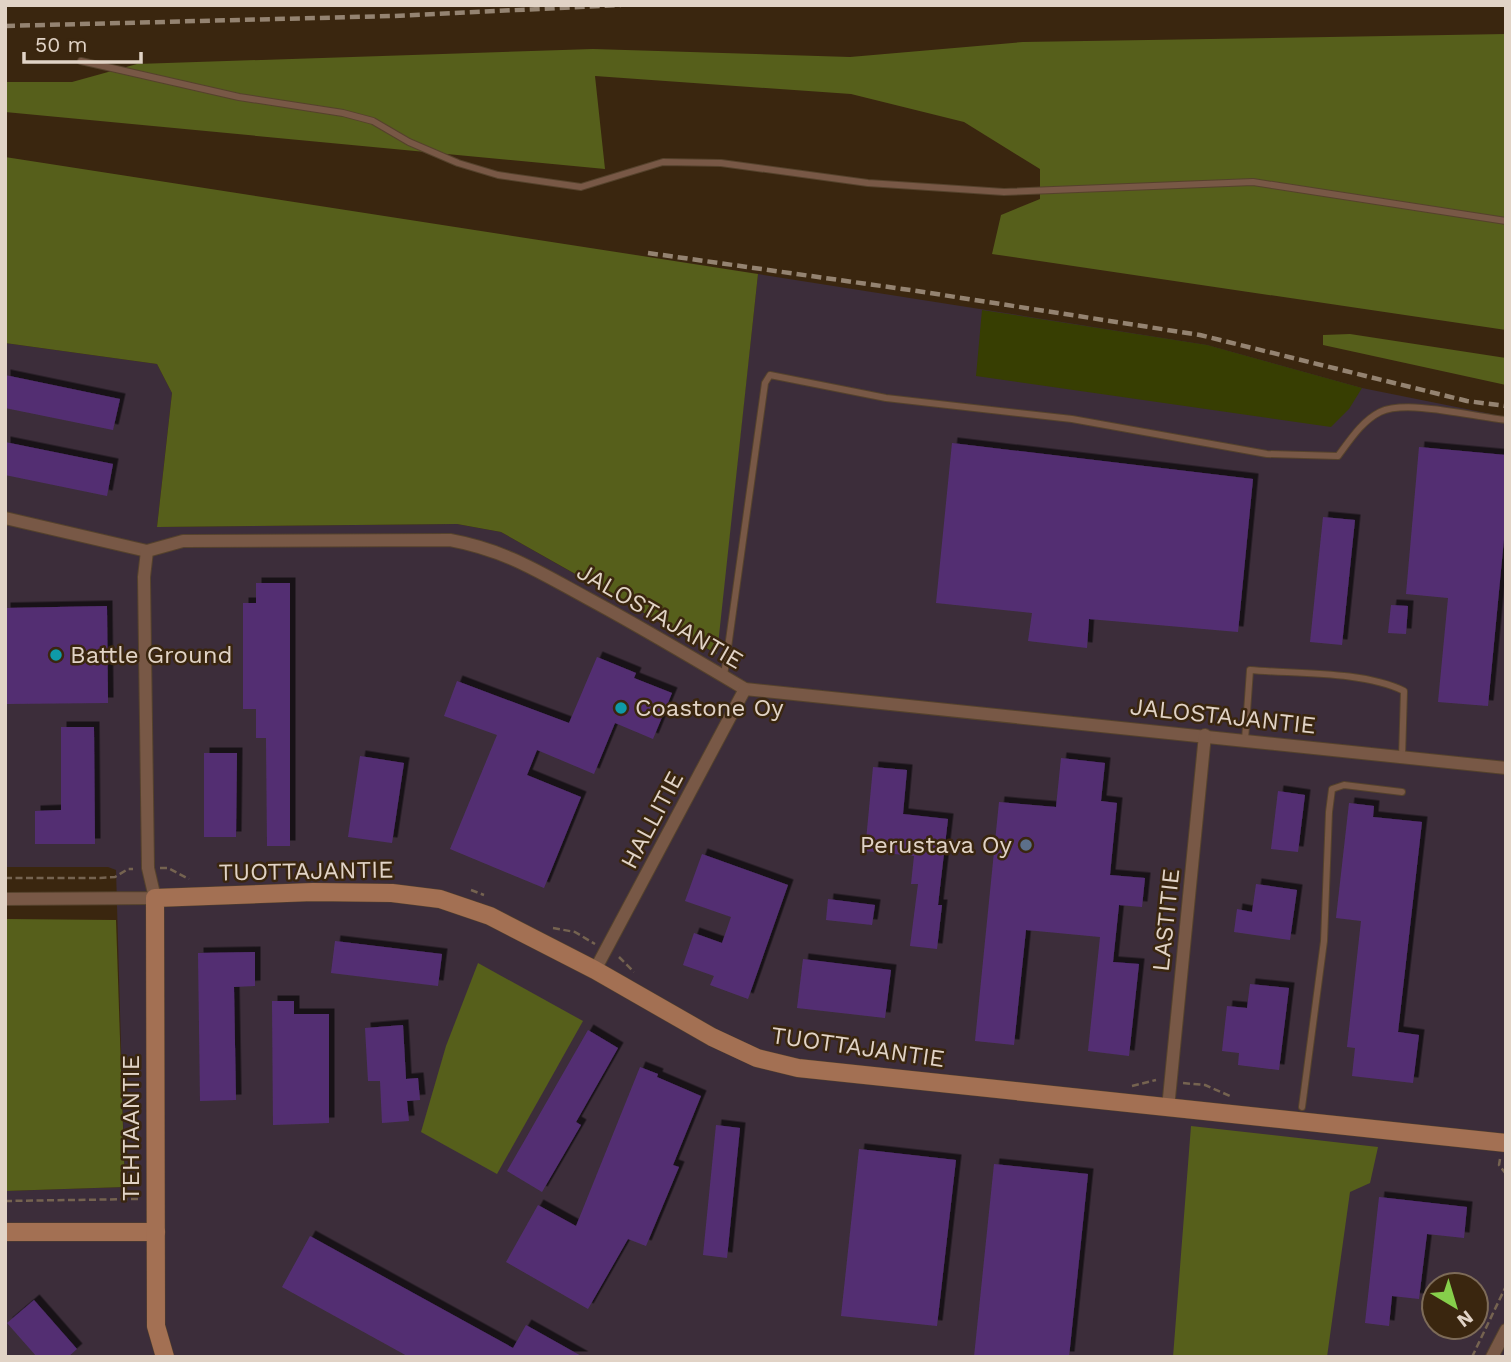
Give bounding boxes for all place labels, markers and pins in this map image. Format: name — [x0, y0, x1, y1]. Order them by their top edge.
place label: Battle Ground — [70, 641, 233, 669]
marker: Battle Ground — [48, 647, 64, 663]
place label: Coastone Oy — [635, 694, 784, 722]
marker: Coastone Oy — [613, 700, 629, 716]
place label: Perustava Oy — [860, 831, 1013, 859]
marker: Perustava Oy — [1018, 837, 1034, 853]

